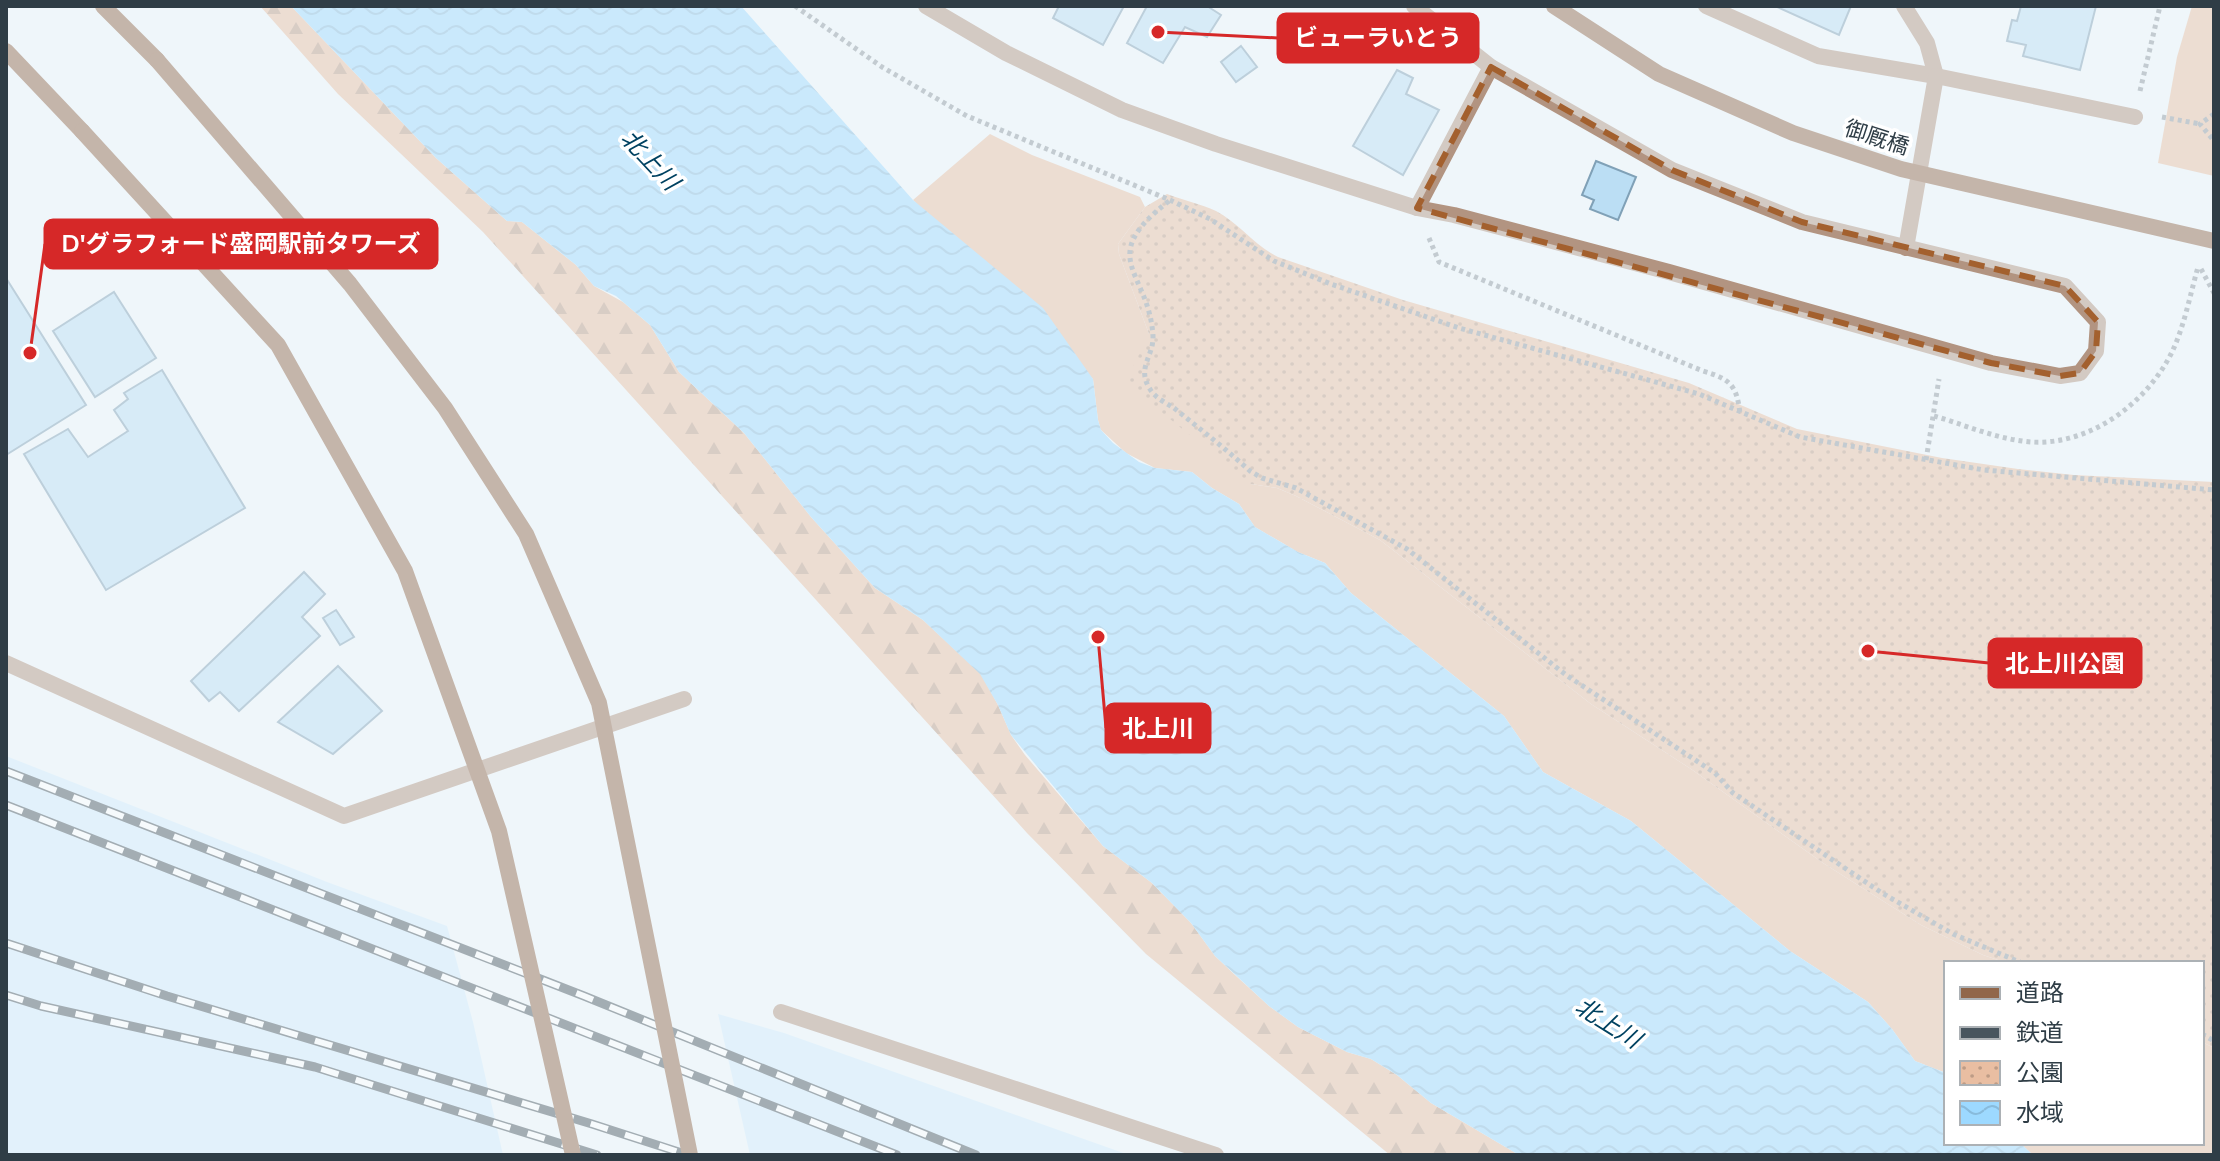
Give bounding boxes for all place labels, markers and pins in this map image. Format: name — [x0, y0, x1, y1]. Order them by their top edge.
callout: ビューラいとう — [1278, 14, 1478, 62]
callout: D'グラフォード盛岡駅前タワーズ — [45, 220, 437, 268]
callout: 北上川公園 — [1989, 639, 2141, 687]
callout: 北上川 — [1106, 704, 1210, 752]

